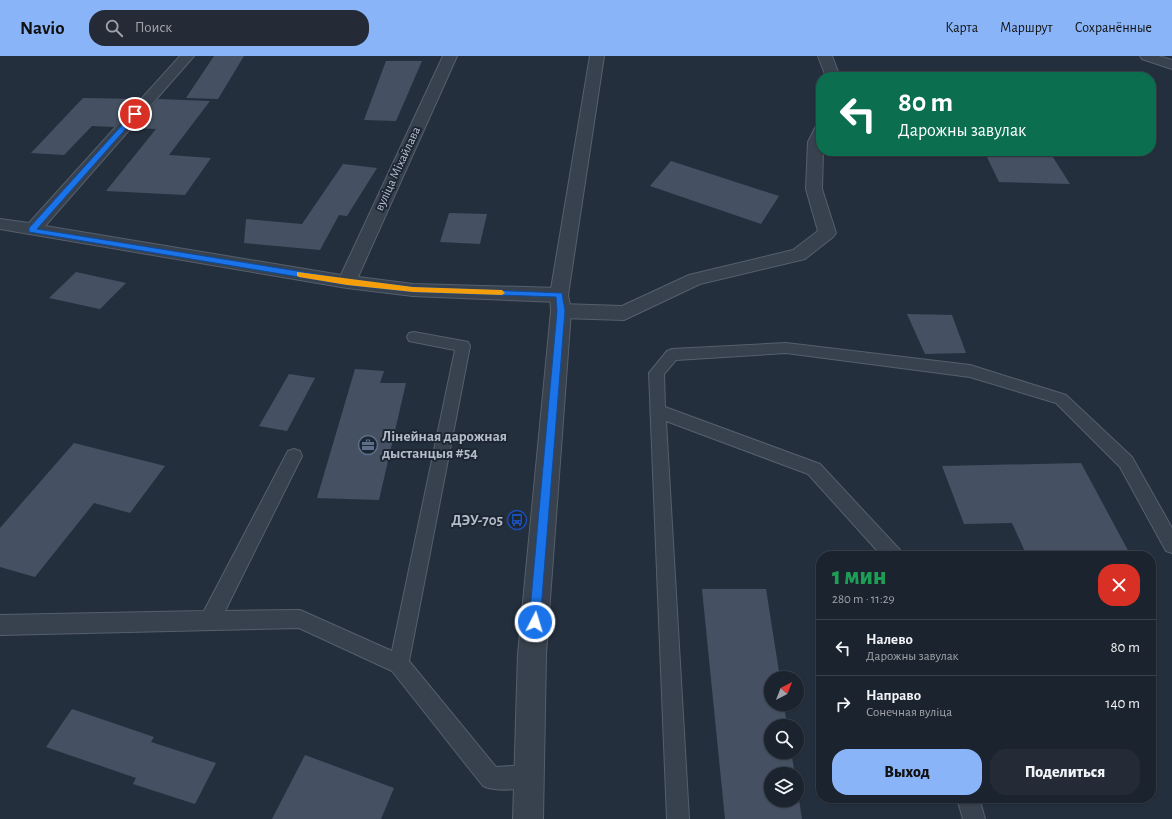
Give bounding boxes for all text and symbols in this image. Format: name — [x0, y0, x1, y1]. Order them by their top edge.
search box — [89, 10, 369, 46]
icon: search — [103, 17, 125, 39]
text: Navio — [20, 19, 65, 38]
text: Поиск — [135, 20, 172, 35]
text: Карта — [945, 21, 978, 35]
text: Маршрут — [1000, 21, 1053, 35]
text: Сохранённые — [1075, 21, 1152, 35]
icon: left — [832, 88, 884, 140]
text: 80 m — [898, 89, 953, 117]
pin — [118, 97, 152, 131]
icon: arrive — [124, 103, 146, 125]
text: Дарожны завулак — [898, 122, 1026, 140]
street label: вуліца Міхайлава — [373, 125, 423, 213]
place label: Лінейная дарожная дыстанцыя #54 — [382, 429, 507, 461]
office icon: Лінейная дарожная дыстанцыя #54 — [357, 434, 379, 456]
bus stop icon: ДЭУ-705 — [506, 509, 528, 531]
place label: ДЭУ-705 — [451, 513, 503, 528]
button: close — [1098, 564, 1140, 606]
text: 1 мин — [832, 565, 886, 589]
text: 280 m · 11:29 — [832, 593, 895, 606]
position arrow — [514, 601, 556, 643]
text: Налево — [866, 632, 913, 647]
icon: left — [832, 637, 854, 659]
text: 80 m — [1110, 640, 1140, 655]
text: Дарожны завулак — [866, 650, 959, 663]
north arrow — [764, 671, 804, 711]
map controls — [764, 671, 804, 807]
text: Направо — [866, 688, 921, 703]
icon: right — [832, 693, 854, 715]
text: 140 m — [1105, 696, 1140, 711]
text: Сонечная вуліца — [866, 706, 952, 719]
button: search — [764, 719, 804, 759]
button: Выход — [832, 749, 982, 795]
button: Поделиться — [990, 749, 1140, 795]
button: layers — [764, 767, 804, 807]

